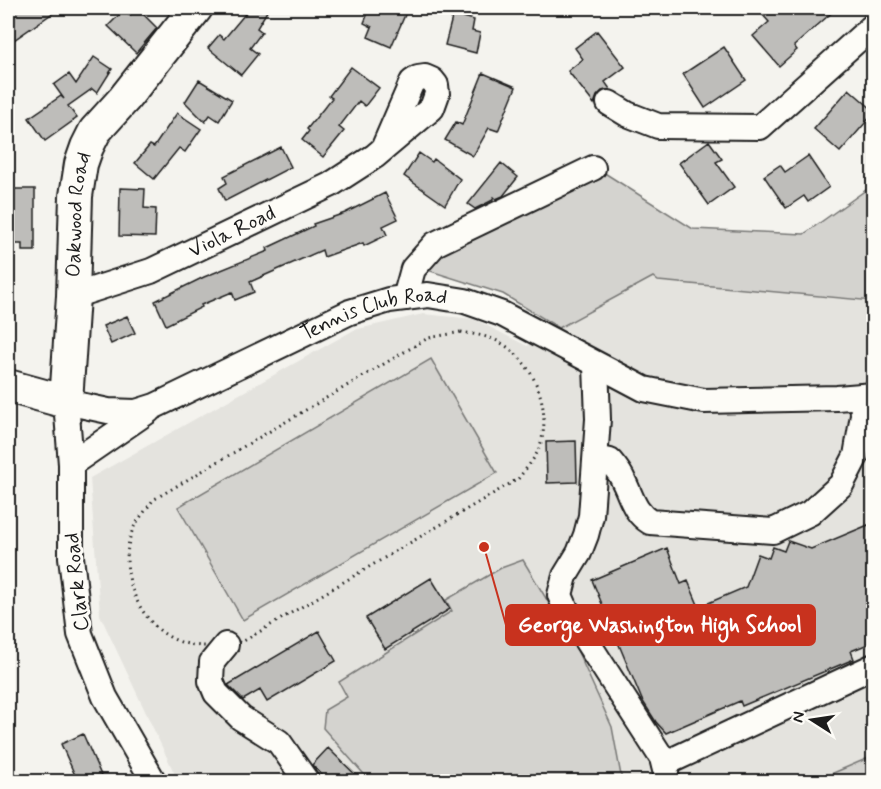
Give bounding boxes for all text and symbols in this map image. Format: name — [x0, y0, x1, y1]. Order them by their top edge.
street label: Oakwood Road — [60, 148, 98, 278]
street label: Viola Road — [184, 199, 280, 265]
street label: Tennis Club Road — [296, 280, 449, 348]
street label: Clark Road — [58, 531, 96, 633]
callout: George Washington High School — [506, 605, 815, 645]
text: George Washington High School — [518, 612, 802, 644]
north arrow — [782, 690, 842, 750]
text: N — [787, 710, 810, 725]

